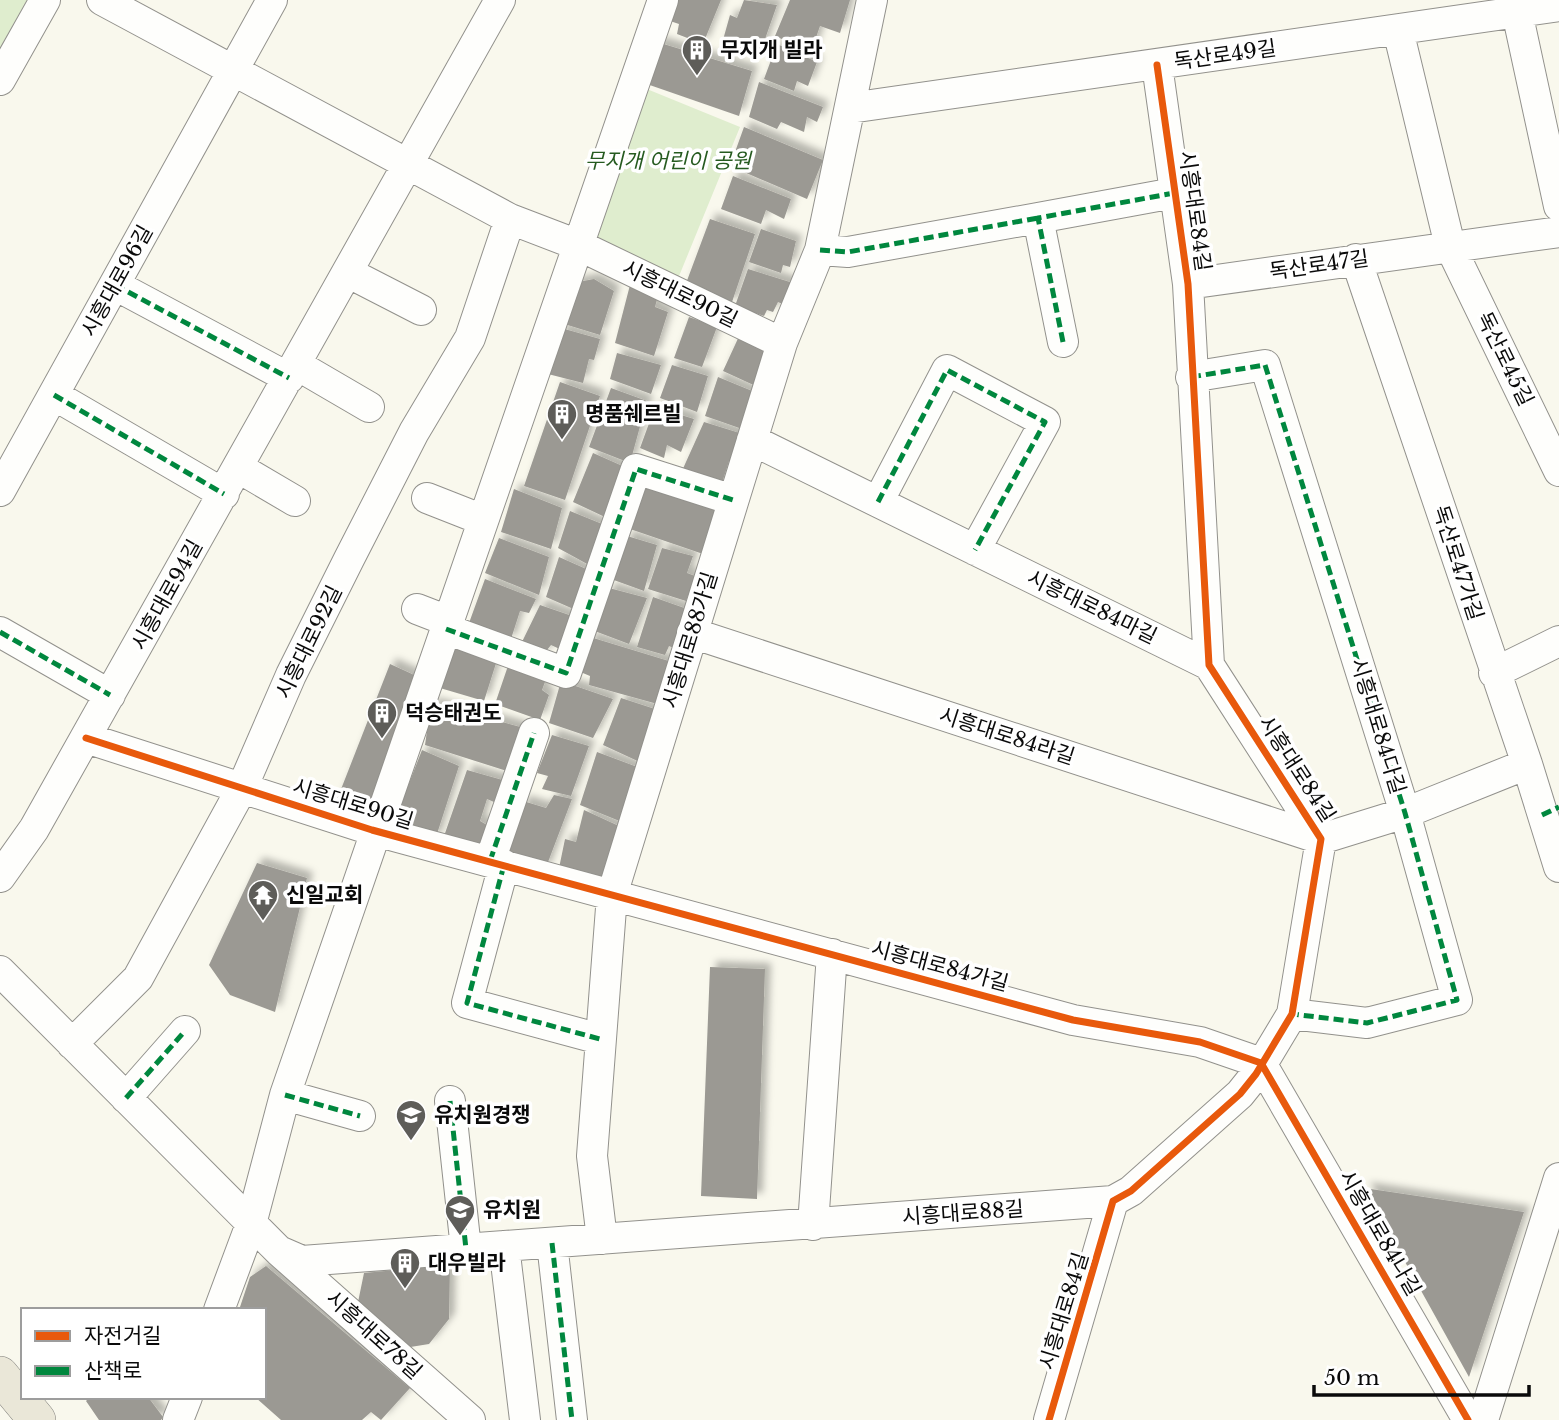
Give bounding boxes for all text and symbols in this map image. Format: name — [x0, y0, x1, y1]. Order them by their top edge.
building icon: 무지개 빌라 — [680, 33, 714, 77]
street label: 독산로49길 — [1172, 35, 1278, 75]
place label: 무지개 빌라 — [720, 37, 823, 63]
park label: 무지개 어린이 공원 — [585, 148, 753, 174]
street label: 시흥대로84길 — [1174, 149, 1216, 273]
street label: 시흥대로96길 — [76, 221, 158, 341]
street label: 독산로47길 — [1268, 245, 1370, 285]
street label: 시흥대로90길 — [618, 255, 742, 333]
street label: 독산로45길 — [1471, 308, 1539, 410]
building icon: 명품쉐르빌 — [545, 397, 579, 441]
place label: 명품쉐르빌 — [585, 401, 682, 427]
street label: 독산로47가길 — [1427, 502, 1489, 624]
street label: 시흥대로94길 — [126, 535, 208, 655]
street label: 시흥대로84마길 — [1023, 564, 1161, 650]
street label: 시흥대로88가길 — [657, 569, 723, 711]
street label: 시흥대로92길 — [270, 581, 348, 703]
street label: 시흥대로84다길 — [1345, 655, 1411, 797]
building icon: 덕승태권도 — [365, 696, 399, 740]
place label: 덕승태권도 — [405, 700, 502, 726]
street label: 시흥대로84라길 — [936, 702, 1078, 770]
street label: 시흥대로84길 — [1253, 711, 1341, 827]
street label: 시흥대로90길 — [289, 773, 417, 835]
temple icon: 신일교회 — [246, 878, 280, 922]
place label: 신일교회 — [286, 882, 363, 908]
street label: 시흥대로84가길 — [869, 935, 1011, 997]
school or university icon: 유치원경쟁 — [394, 1098, 428, 1142]
place label: 유치원경쟁 — [434, 1102, 531, 1128]
street label: 시흥대로84나길 — [1334, 1165, 1426, 1301]
school or university icon: 유치원 — [443, 1193, 477, 1237]
street label: 시흥대로88길 — [901, 1196, 1025, 1230]
place label: 유치원 — [483, 1197, 541, 1223]
building icon: 대우빌라 — [388, 1246, 422, 1290]
street label: 시흥대로84길 — [1034, 1249, 1094, 1373]
place label: 대우빌라 — [428, 1250, 506, 1276]
street label: 시흥대로78길 — [321, 1285, 427, 1385]
legend — [21, 1308, 266, 1399]
text: 자전거길 — [84, 1323, 161, 1349]
scale bar — [1314, 1354, 1529, 1398]
text: 산책로 — [84, 1358, 142, 1384]
text: 50 m — [1324, 1365, 1380, 1391]

